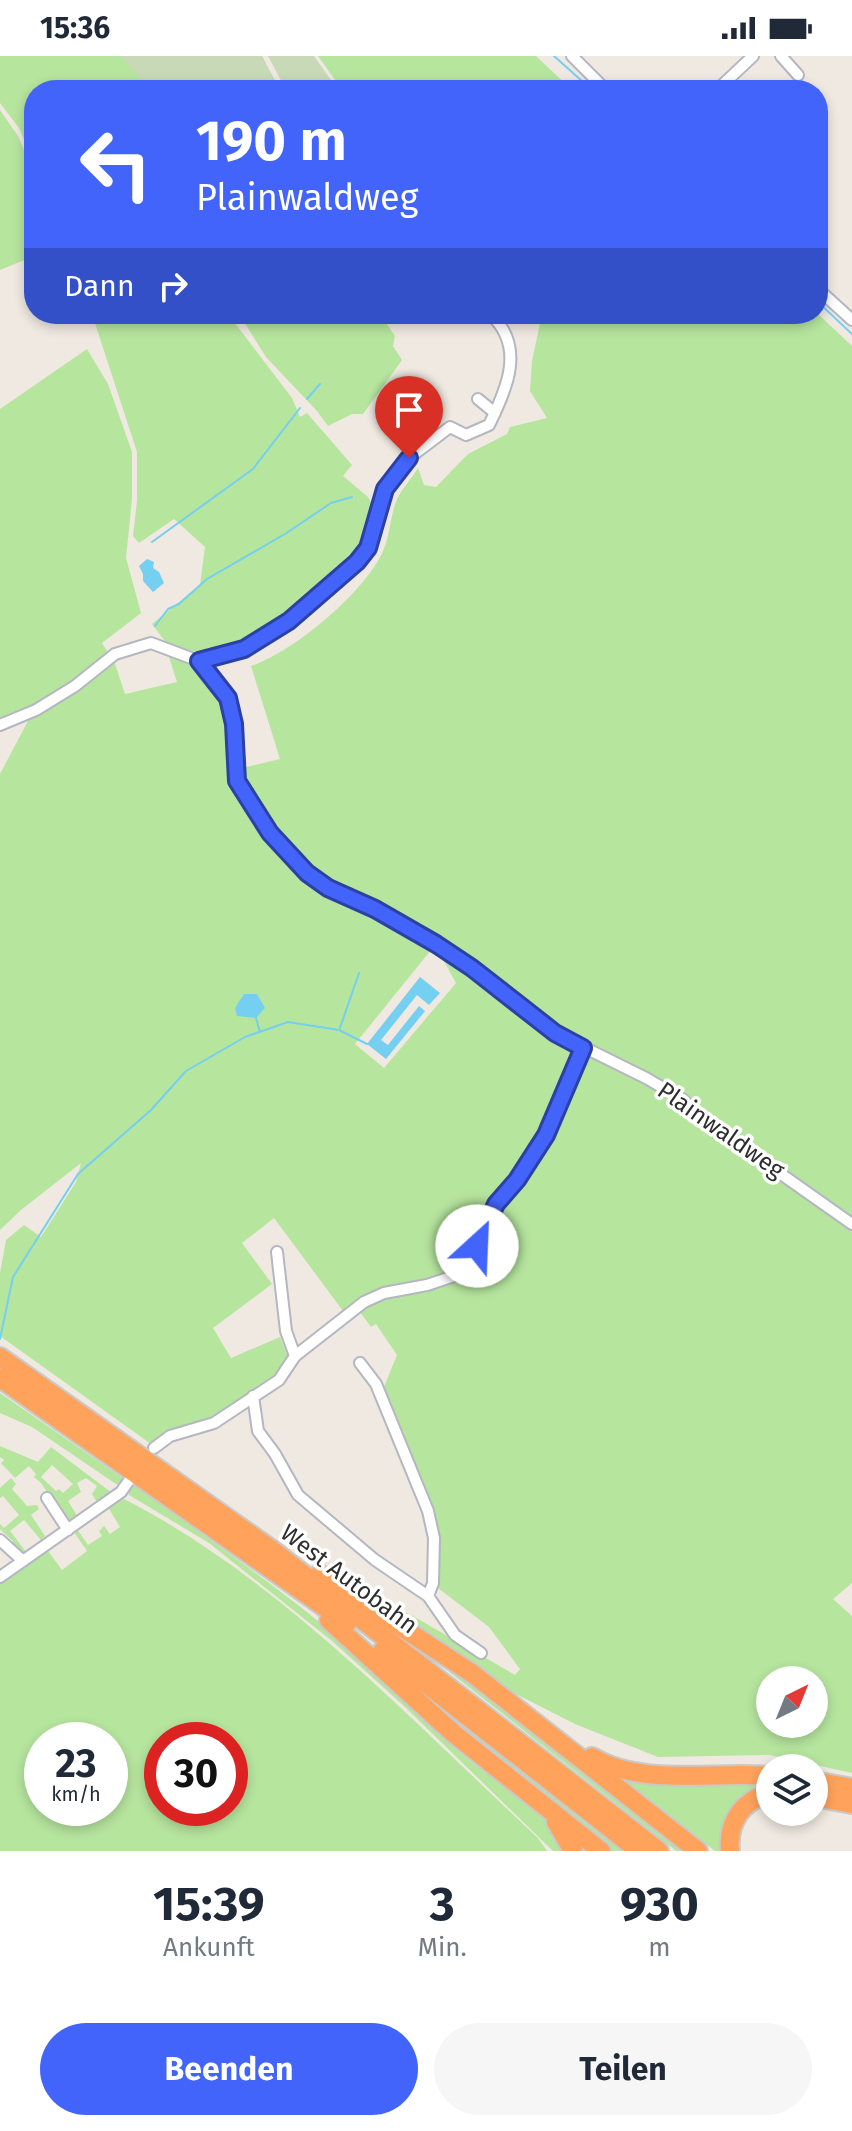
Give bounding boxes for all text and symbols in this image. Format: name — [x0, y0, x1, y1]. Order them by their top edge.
text: 15:36 — [40, 10, 110, 46]
text: 190 m — [196, 108, 347, 175]
icon: left — [64, 112, 168, 216]
text: Plainwaldweg — [196, 176, 418, 220]
icon: right — [151, 264, 195, 308]
text: Dann — [64, 268, 135, 304]
pin — [375, 376, 443, 458]
icon: arrive — [387, 388, 431, 432]
street label: Plainwaldweg — [652, 1076, 790, 1184]
position arrow — [435, 1204, 519, 1288]
street label: West Autobahn — [275, 1518, 423, 1640]
north arrow — [756, 1666, 828, 1738]
map controls — [756, 1666, 828, 1826]
speed limit sign: 30 — [144, 1722, 248, 1826]
text: 23 — [55, 1740, 97, 1788]
button: layers — [756, 1754, 828, 1826]
text: km/h — [51, 1782, 101, 1806]
text: 15:39 — [153, 1875, 265, 1933]
text: 3 — [430, 1875, 455, 1933]
text: 930 — [620, 1875, 699, 1933]
text: Ankunft — [163, 1932, 255, 1963]
text: Min. — [418, 1932, 467, 1963]
text: m — [648, 1932, 671, 1963]
button: Beenden — [40, 2023, 418, 2115]
button: Teilen — [434, 2023, 812, 2115]

